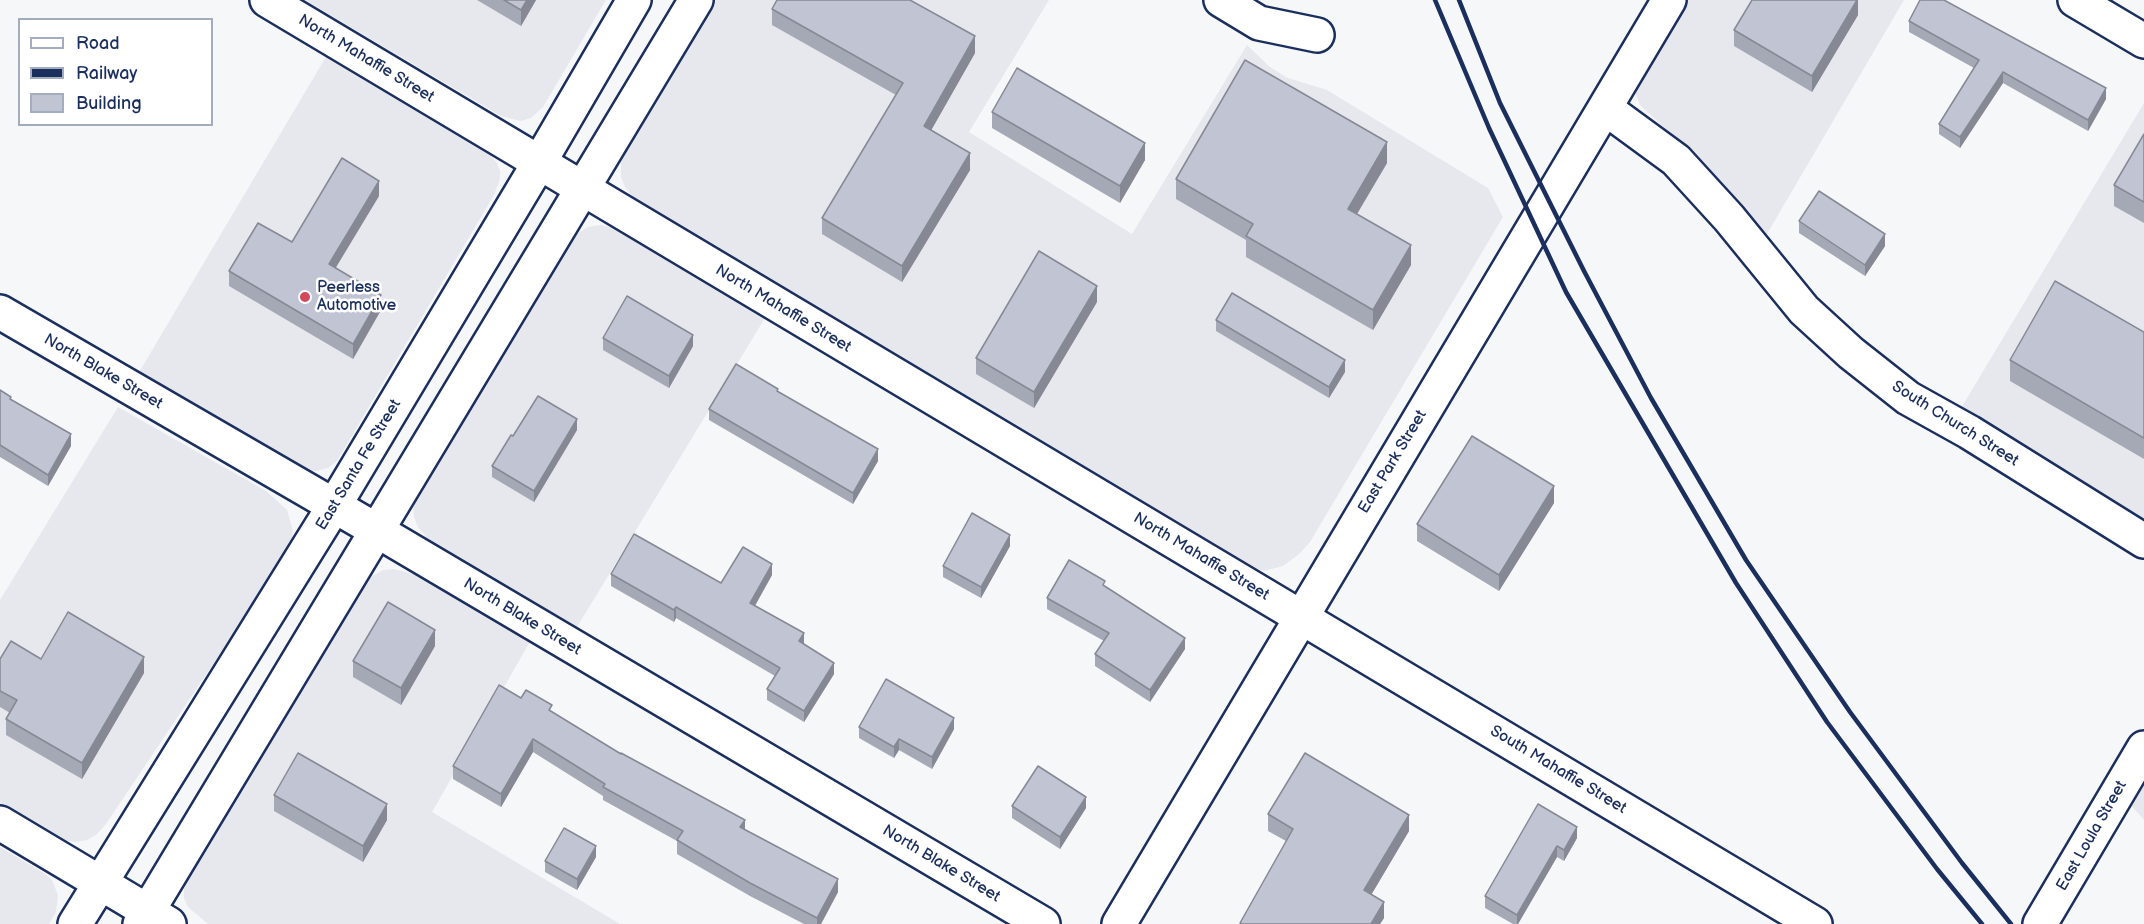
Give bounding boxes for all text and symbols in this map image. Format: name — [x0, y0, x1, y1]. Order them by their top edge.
street label: North Mahaffie Street — [295, 11, 437, 107]
legend — [18, 18, 213, 126]
text: Road — [76, 33, 120, 54]
text: Railway — [76, 63, 138, 84]
text: Building — [76, 93, 142, 114]
street label: North Mahaffie Street — [712, 261, 854, 357]
place label: Peerless Automotive — [317, 278, 396, 316]
marker: Peerless Automotive — [298, 290, 312, 304]
street label: North Blake Street — [40, 330, 166, 414]
street label: South Church Street — [1888, 377, 2022, 471]
street label: East Santa Fe Street — [312, 396, 406, 534]
street label: East Park Street — [1355, 407, 1431, 517]
street label: North Mahaffie Street — [1130, 509, 1272, 605]
street label: North Blake Street — [460, 574, 584, 660]
street label: South Mahaffie Street — [1486, 722, 1630, 818]
street label: East Loula Street — [2053, 777, 2131, 895]
street label: North Blake Street — [879, 821, 1003, 907]

